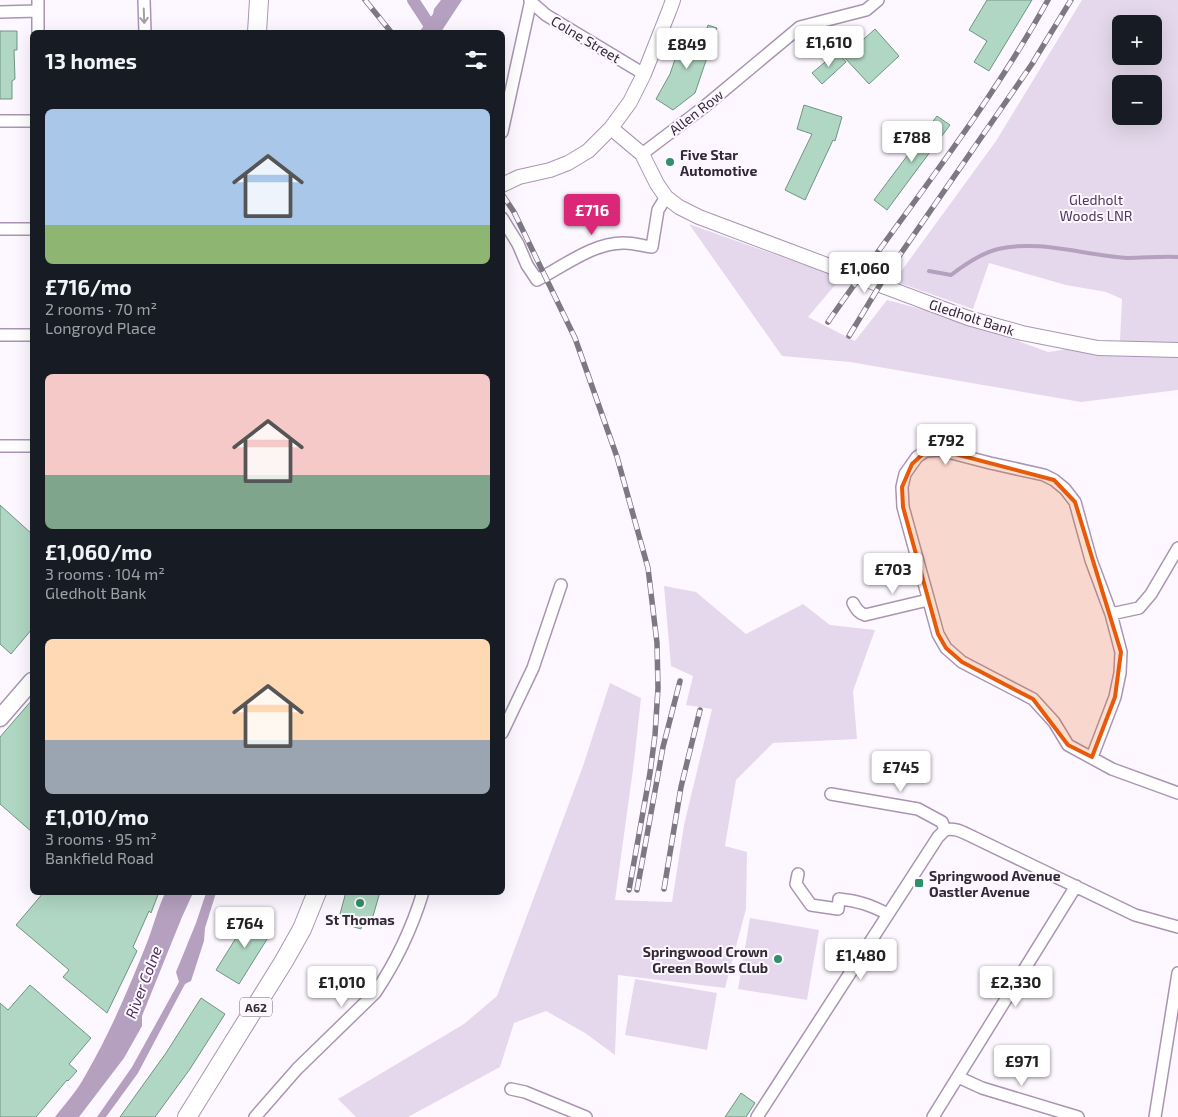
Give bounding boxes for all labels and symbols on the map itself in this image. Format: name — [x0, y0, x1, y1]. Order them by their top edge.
one-way arrow — [140, 8, 149, 24]
street label: Colne Street — [548, 12, 624, 66]
pin: £1,610 — [788, 26, 870, 68]
pin: £849 — [657, 28, 717, 70]
street label: Allen Row — [666, 85, 727, 138]
pin: £788 — [882, 120, 942, 163]
place label: Five Star Automotive — [680, 146, 757, 179]
marker: Five Star Automotive — [664, 156, 676, 168]
park label: Gledholt Woods LNR — [1060, 191, 1133, 224]
pin: £716 — [562, 194, 622, 236]
pin: £1,060 — [824, 252, 906, 294]
street label: Gledholt Bank — [927, 295, 1017, 339]
pin: £792 — [916, 424, 976, 466]
pin: £703 — [863, 552, 923, 595]
pin: £745 — [871, 750, 931, 793]
place label: Springwood Avenue Oastler Avenue — [929, 867, 1061, 900]
marker: Springwood Avenue Oastler Avenue — [913, 877, 925, 889]
marker: St Thomas — [354, 897, 366, 909]
pin: £764 — [215, 906, 275, 949]
place label: St Thomas — [325, 911, 395, 928]
pin: £1,480 — [820, 938, 902, 981]
water label: River Colne — [121, 943, 165, 1021]
place label: Springwood Crown Green Bowls Club — [643, 943, 768, 976]
marker: Springwood Crown Green Bowls Club — [772, 953, 784, 965]
pin: £1,010 — [301, 966, 383, 1008]
pin: £2,330 — [975, 966, 1057, 1008]
road number: A62 — [240, 998, 272, 1016]
pin: £971 — [992, 1044, 1052, 1087]

